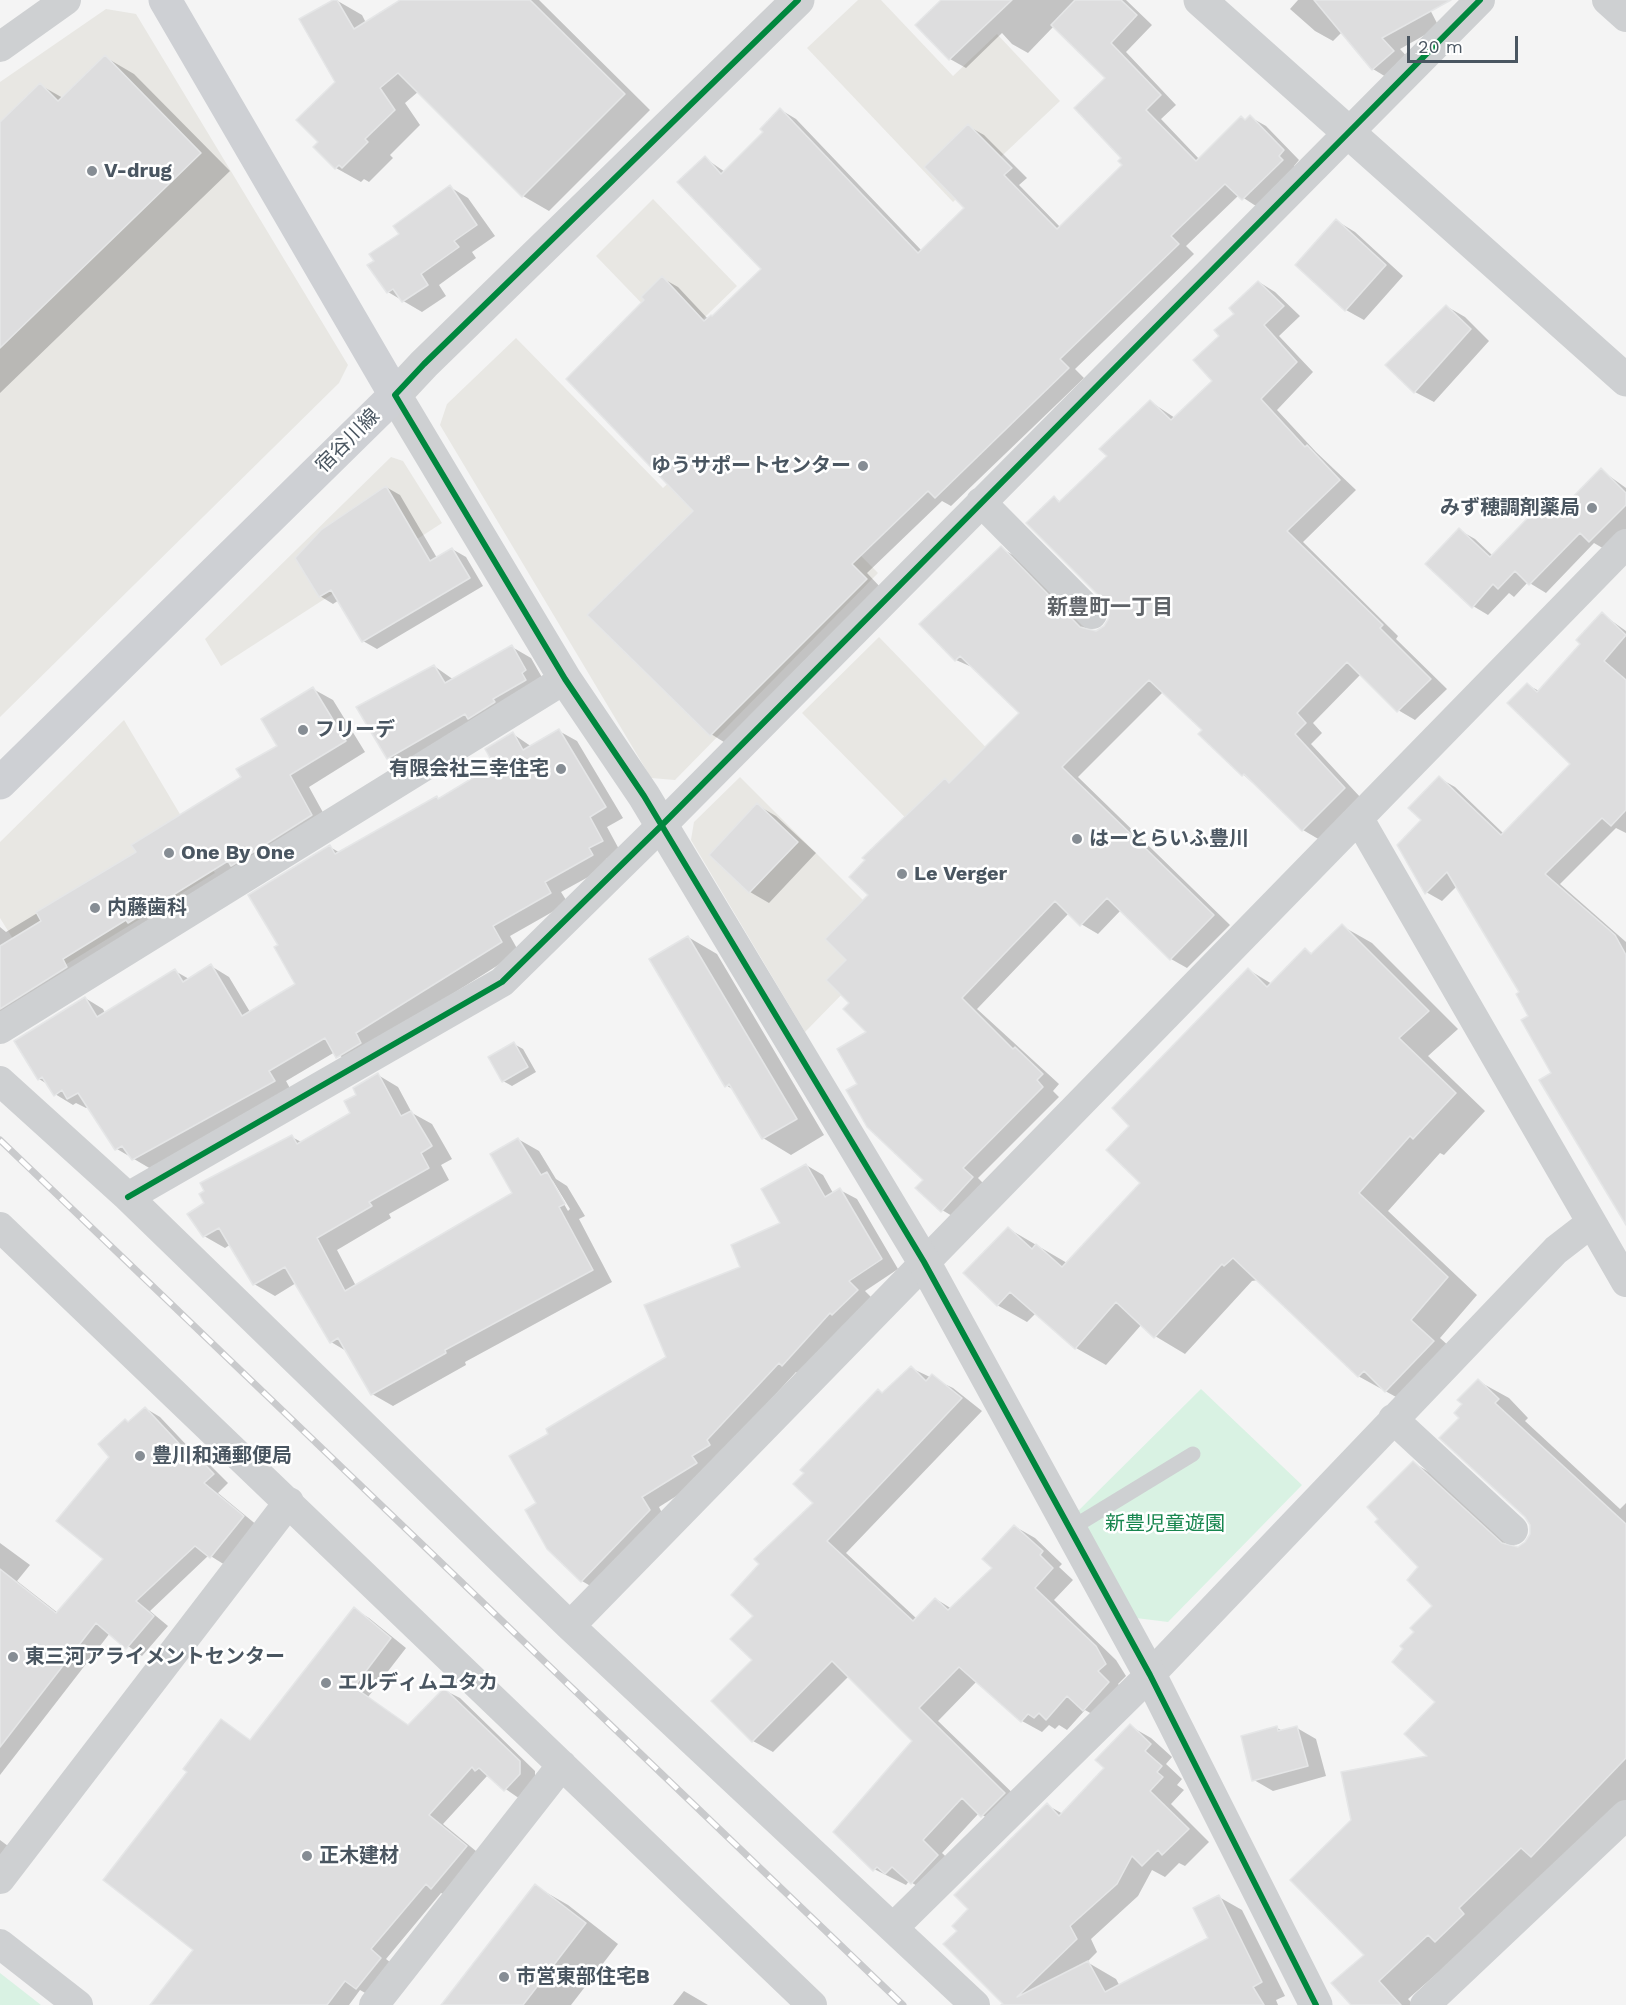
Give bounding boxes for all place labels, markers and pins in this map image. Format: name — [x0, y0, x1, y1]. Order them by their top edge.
place label: V-drug — [104, 159, 172, 183]
marker: V-drug — [85, 164, 99, 178]
place label: ゆうサポートセンター — [651, 454, 851, 478]
marker: ゆうサポートセンター — [856, 459, 870, 473]
place label: みず穂調剤薬局 — [1440, 496, 1580, 520]
marker: みず穂調剤薬局 — [1585, 501, 1599, 515]
place label: フリーデ — [315, 718, 395, 742]
marker: フリーデ — [296, 723, 310, 737]
place label: 有限会社三幸住宅 — [389, 757, 549, 781]
marker: 有限会社三幸住宅 — [554, 762, 568, 776]
place label: はーとらいふ豊川 — [1089, 827, 1249, 851]
marker: はーとらいふ豊川 — [1070, 832, 1084, 846]
place label: One By One — [181, 841, 295, 865]
marker: One By One — [162, 846, 176, 860]
place label: Le Verger — [914, 862, 1007, 886]
marker: Le Verger — [895, 867, 909, 881]
place label: 内藤歯科 — [107, 896, 187, 920]
marker: 内藤歯科 — [88, 901, 102, 915]
place label: 豊川和通郵便局 — [152, 1444, 292, 1468]
marker: 豊川和通郵便局 — [133, 1449, 147, 1463]
place label: 東三河アライメントセンター — [25, 1645, 285, 1669]
marker: 東三河アライメントセンター — [6, 1650, 20, 1664]
place label: エルディムユタカ — [338, 1671, 498, 1695]
marker: エルディムユタカ — [319, 1676, 333, 1690]
place label: 正木建材 — [319, 1844, 399, 1868]
marker: 正木建材 — [300, 1849, 314, 1863]
place label: 市営東部住宅B — [516, 1965, 650, 1989]
marker: 市営東部住宅B — [497, 1970, 511, 1984]

